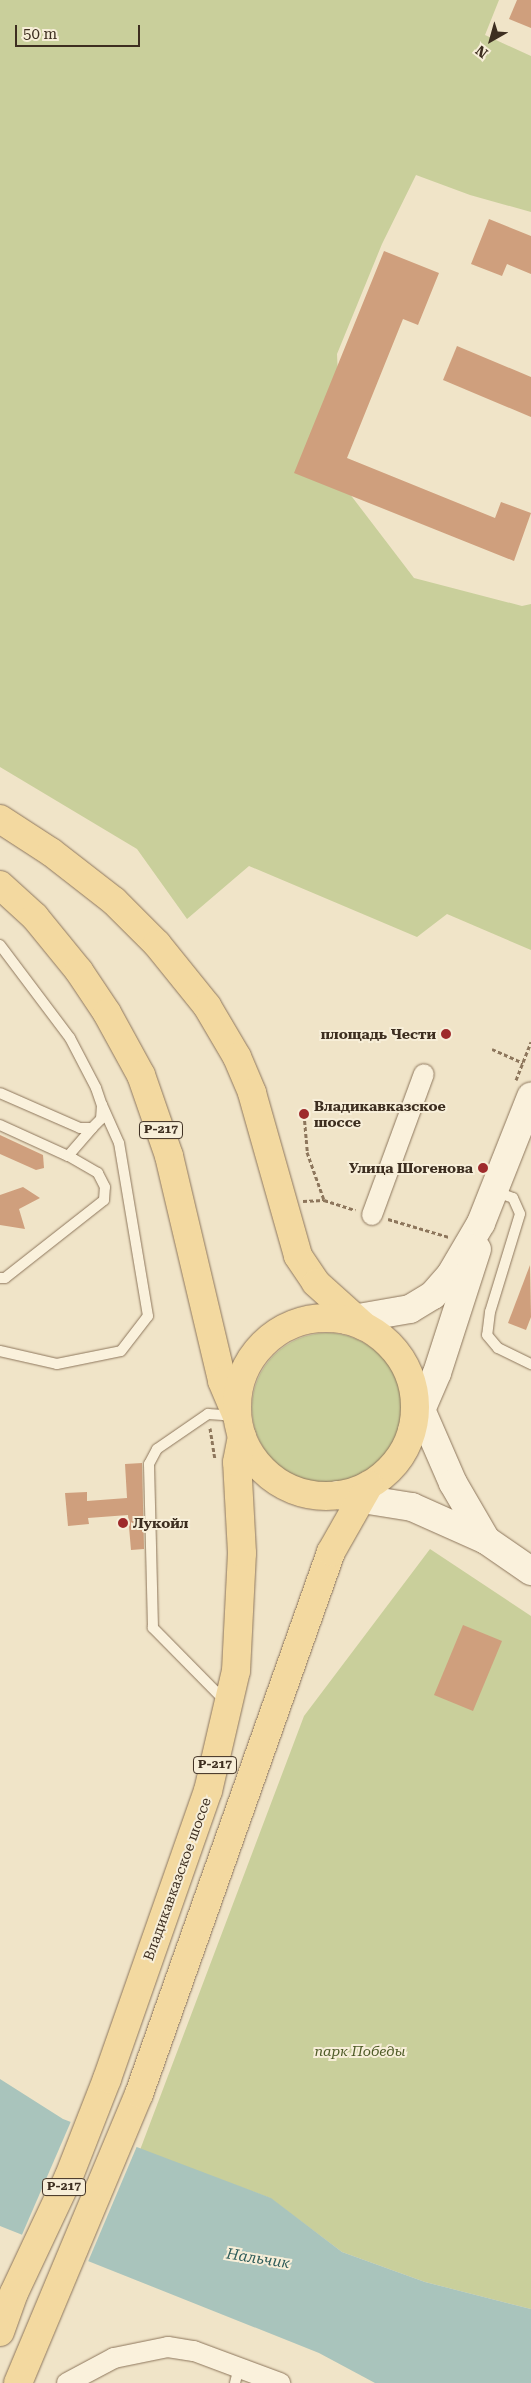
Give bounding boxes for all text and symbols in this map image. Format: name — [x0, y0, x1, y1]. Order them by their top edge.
scale bar — [18, 15, 142, 47]
north arrow — [466, 15, 516, 65]
text: 50 m — [23, 25, 57, 43]
text: N — [473, 42, 491, 61]
place label: площадь Чести — [321, 1026, 436, 1042]
marker: площадь Чести — [440, 1028, 452, 1040]
place label: Владикавказское шоссе — [314, 1098, 446, 1130]
marker: Владикавказское шоссе — [298, 1108, 310, 1120]
road number: Р-217 — [138, 1120, 184, 1140]
place label: Улица Шогенова — [349, 1160, 473, 1176]
marker: Улица Шогенова — [477, 1162, 489, 1174]
place label: Лукойл — [133, 1515, 189, 1531]
marker: Лукойл — [117, 1517, 129, 1529]
road number: Р-217 — [192, 1756, 238, 1774]
street label: Владикавказское шоссе — [140, 1795, 214, 1963]
park label: парк Победы — [314, 2043, 406, 2059]
road number: Р-217 — [42, 2178, 86, 2196]
water label: Нальчик — [225, 2245, 291, 2273]

